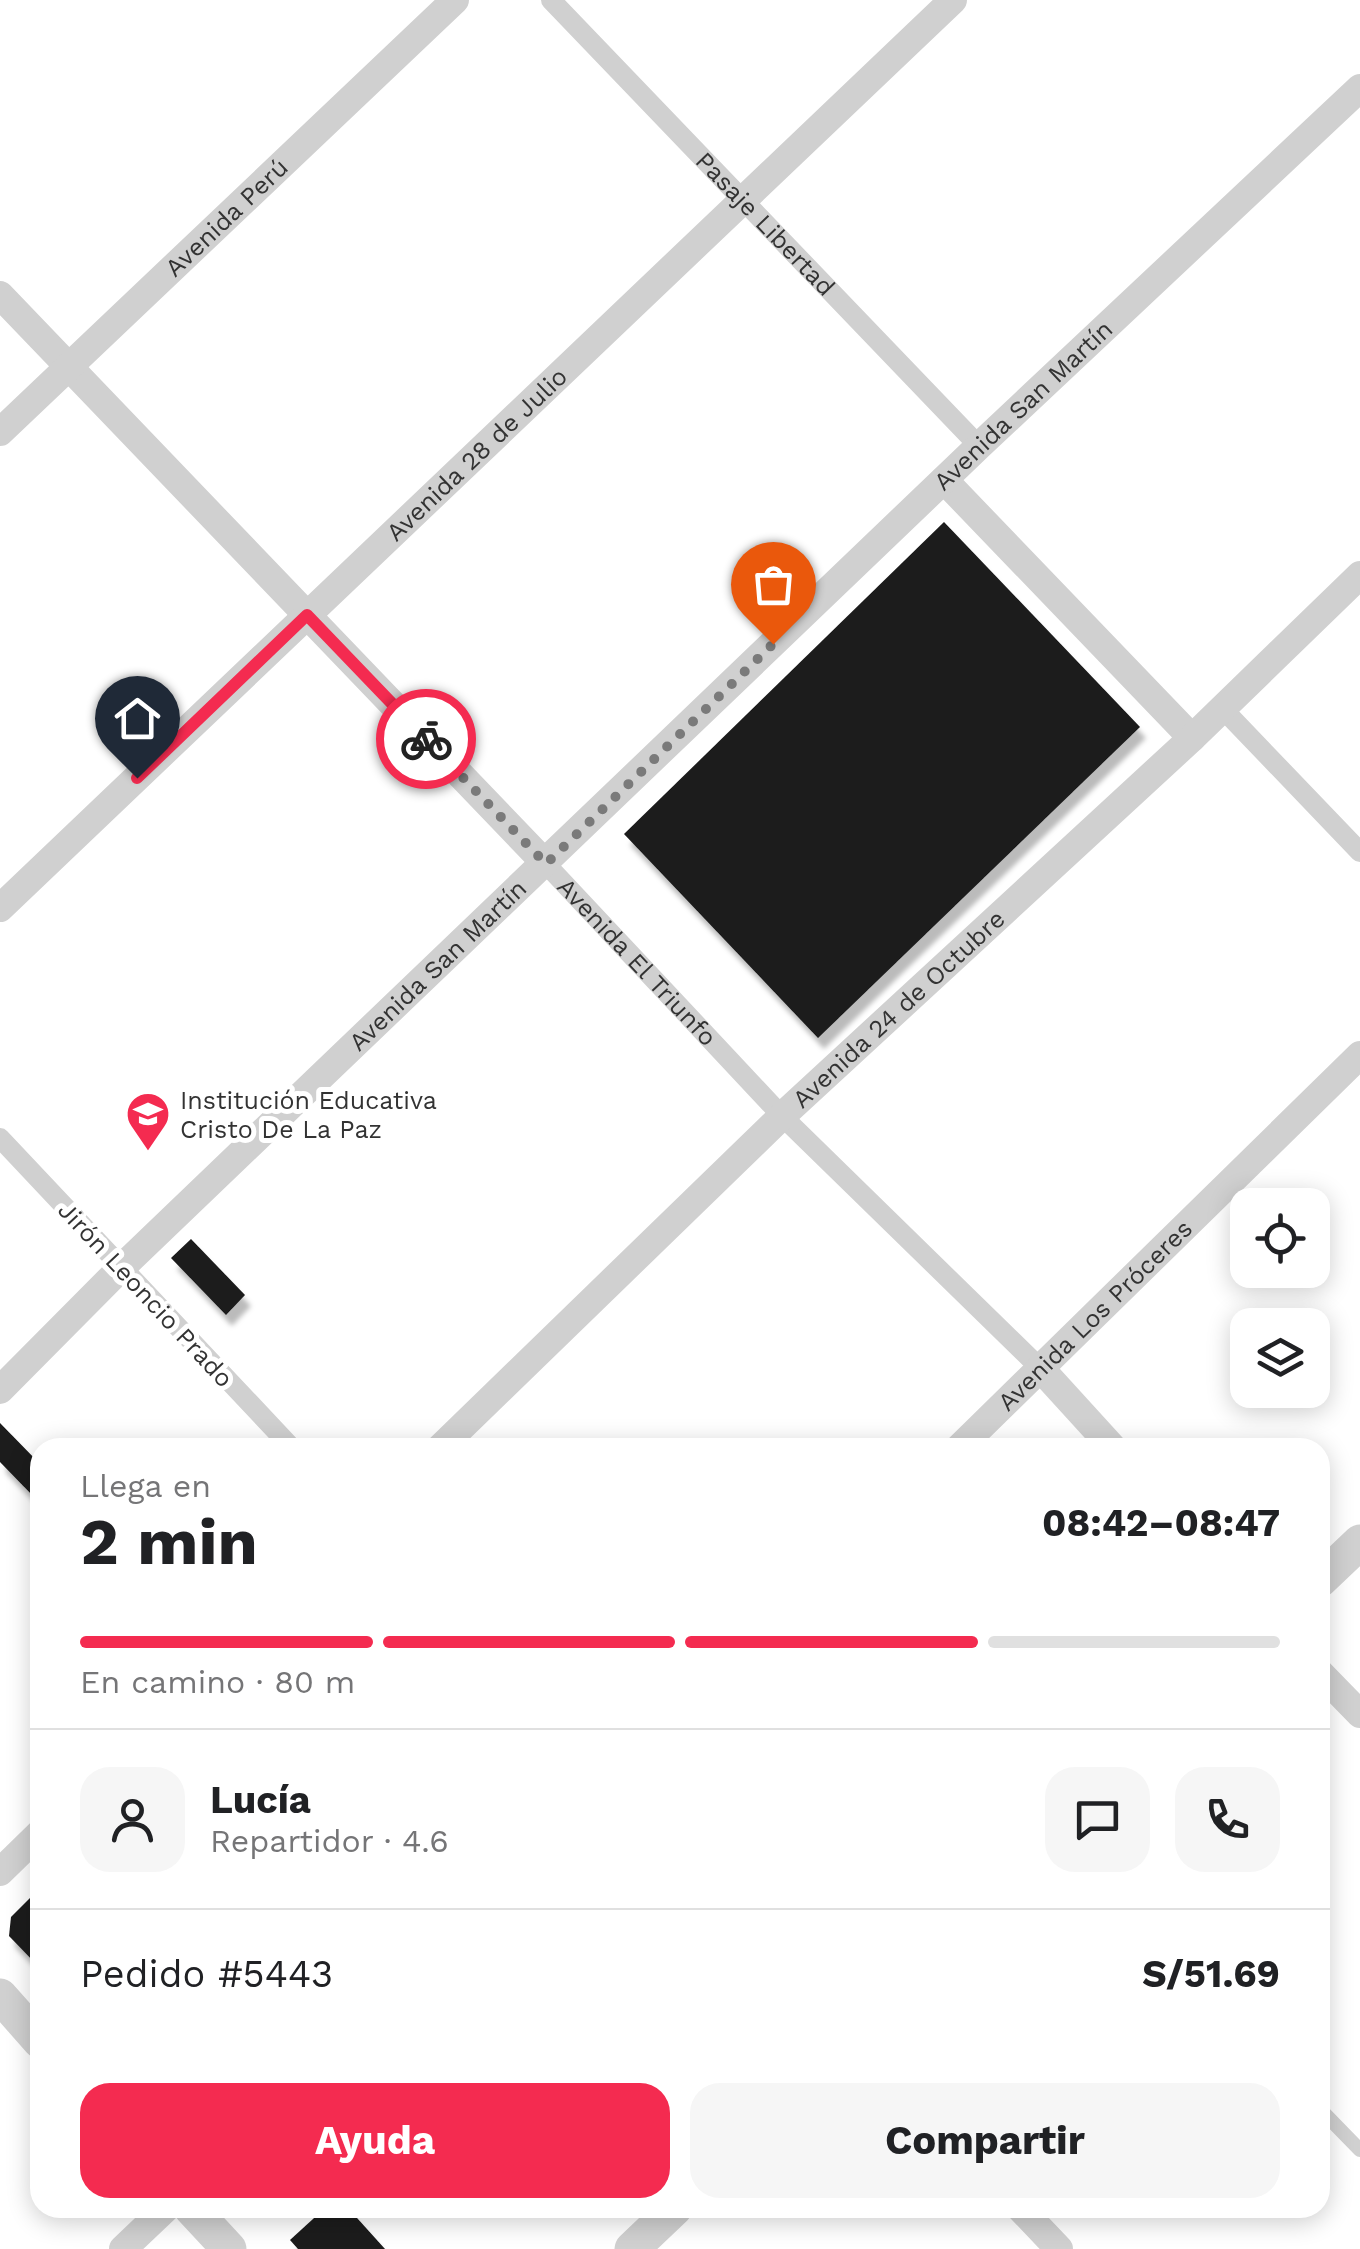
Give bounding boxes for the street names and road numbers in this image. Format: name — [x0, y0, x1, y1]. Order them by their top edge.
street label: Pasaje Libertad — [690, 146, 841, 302]
street label: Avenida Perú — [159, 153, 294, 283]
street label: Avenida San Martín — [928, 314, 1118, 496]
street label: Avenida 28 de Julio — [380, 362, 573, 547]
street label: Avenida El Triunfo — [551, 872, 722, 1052]
street label: Avenida San Martín — [343, 874, 532, 1057]
street label: Avenida 24 de Octubre — [787, 904, 1011, 1114]
street label: Jirón Leoncio Prado — [52, 1196, 239, 1393]
street label: Avenida Los Próceres — [992, 1214, 1198, 1417]

